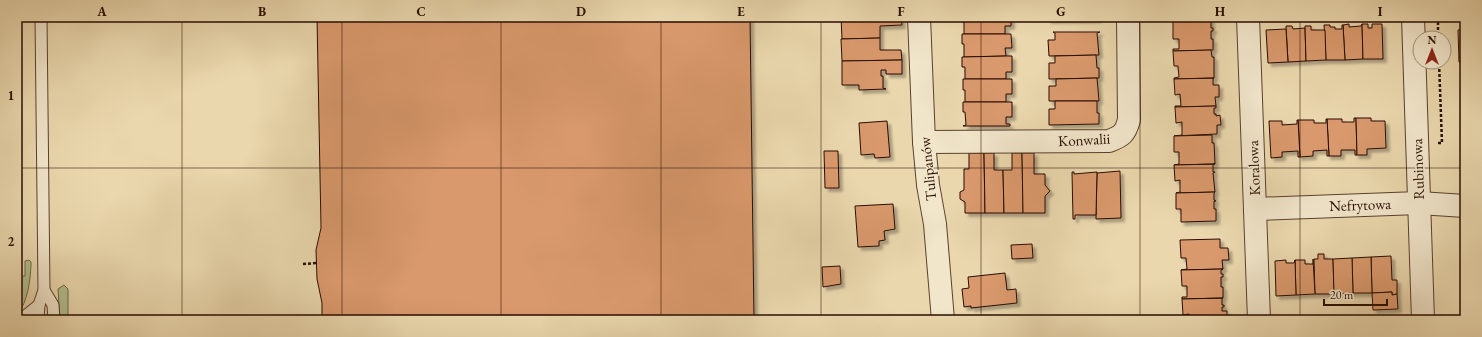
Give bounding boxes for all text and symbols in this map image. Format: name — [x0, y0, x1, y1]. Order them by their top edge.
text: A — [96, 3, 107, 20]
text: B — [258, 3, 266, 20]
text: C — [416, 3, 426, 20]
text: D — [576, 3, 586, 20]
text: E — [737, 3, 745, 20]
text: F — [897, 3, 905, 20]
text: G — [1056, 3, 1066, 20]
text: H — [1215, 3, 1226, 20]
text: I — [1378, 3, 1383, 20]
north arrow — [1412, 30, 1452, 70]
text: N — [1428, 33, 1437, 47]
text: 1 — [8, 87, 15, 104]
street label: Konwalii — [1057, 129, 1111, 150]
street label: Tulipanów — [915, 135, 940, 202]
street label: Rubinowa — [1407, 138, 1428, 200]
street label: Koralowa — [1243, 140, 1264, 196]
street label: Nefrytowa — [1329, 194, 1391, 215]
text: 2 — [8, 233, 15, 250]
scale bar — [1324, 281, 1387, 307]
text: 20 m — [1330, 287, 1354, 303]

